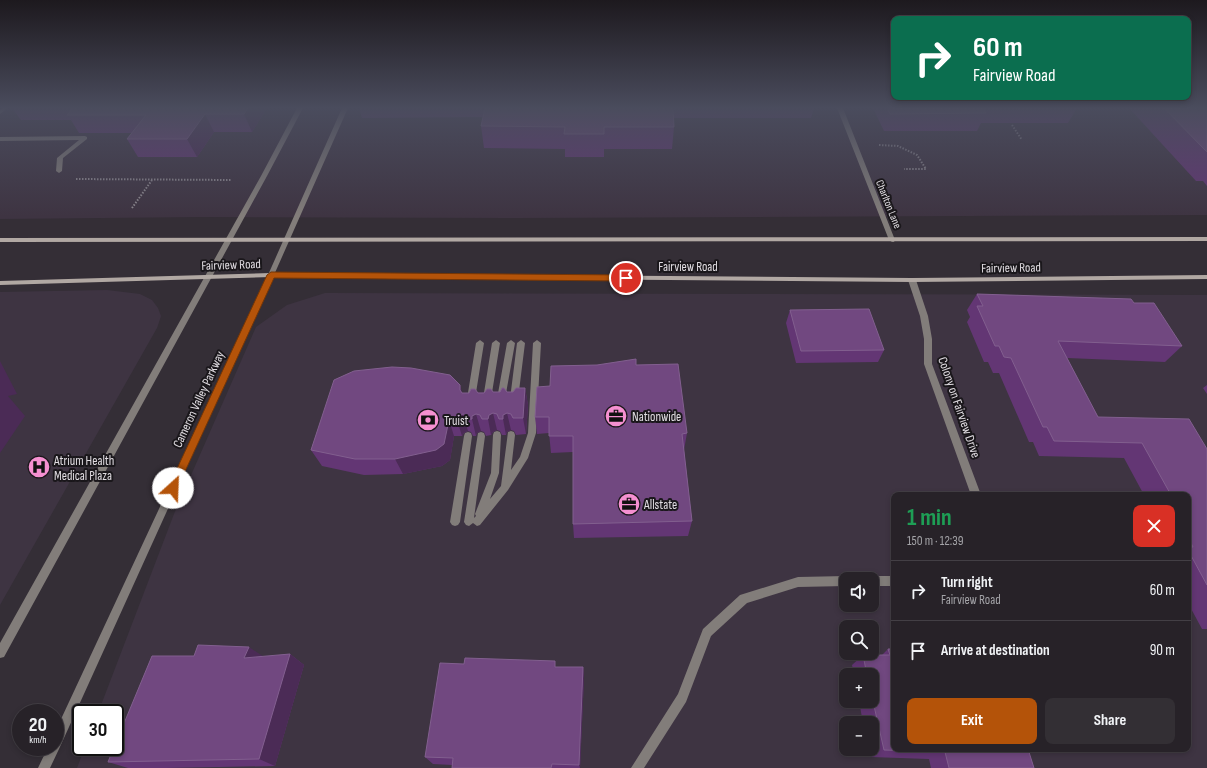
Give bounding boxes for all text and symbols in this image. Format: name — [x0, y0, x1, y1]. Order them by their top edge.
text: 60 m — [973, 31, 1022, 64]
icon: right — [907, 32, 959, 84]
text: Fairview Road — [973, 65, 1056, 86]
street label: Charlton Lane — [873, 178, 904, 230]
street label: Fairview Road — [201, 256, 261, 274]
street label: Fairview Road — [658, 259, 718, 275]
street label: Fairview Road — [981, 259, 1041, 277]
pin — [609, 261, 643, 295]
icon: arrive — [615, 267, 637, 289]
street label: Cameron Valley Parkway — [170, 349, 228, 450]
street label: Colony on Fairview Drive — [934, 355, 984, 460]
office icon: Nationwide — [603, 403, 629, 429]
bank icon: Truist — [415, 407, 441, 433]
place label: Nationwide — [632, 409, 681, 425]
place label: Truist — [444, 413, 469, 429]
place label: Atrium Health Medical Plaza — [53, 453, 114, 484]
hospital icon: Atrium Health Medical Plaza — [26, 454, 52, 480]
position arrow — [152, 467, 194, 509]
office icon: Allstate — [616, 491, 642, 517]
place label: Allstate — [643, 497, 677, 513]
text: 1 min — [907, 503, 952, 532]
button: close — [1133, 505, 1175, 547]
text: 150 m · 12:39 — [907, 533, 963, 549]
map controls — [839, 572, 879, 756]
button: sound — [839, 572, 879, 612]
text: Turn right — [941, 573, 993, 592]
icon: right — [907, 580, 929, 602]
text: 60 m — [1150, 581, 1175, 600]
text: Fairview Road — [941, 592, 1001, 608]
button: search — [839, 620, 879, 660]
icon: arrive — [907, 640, 929, 662]
text: Arrive at destination — [941, 641, 1050, 660]
text: 90 m — [1150, 641, 1175, 660]
button: + — [839, 668, 879, 708]
button: Exit — [907, 698, 1037, 744]
button: Share — [1045, 698, 1175, 744]
speed limit sign: 30 — [72, 704, 124, 756]
text: 20 — [29, 713, 47, 737]
button: − — [839, 716, 879, 756]
text: km/h — [29, 734, 47, 746]

